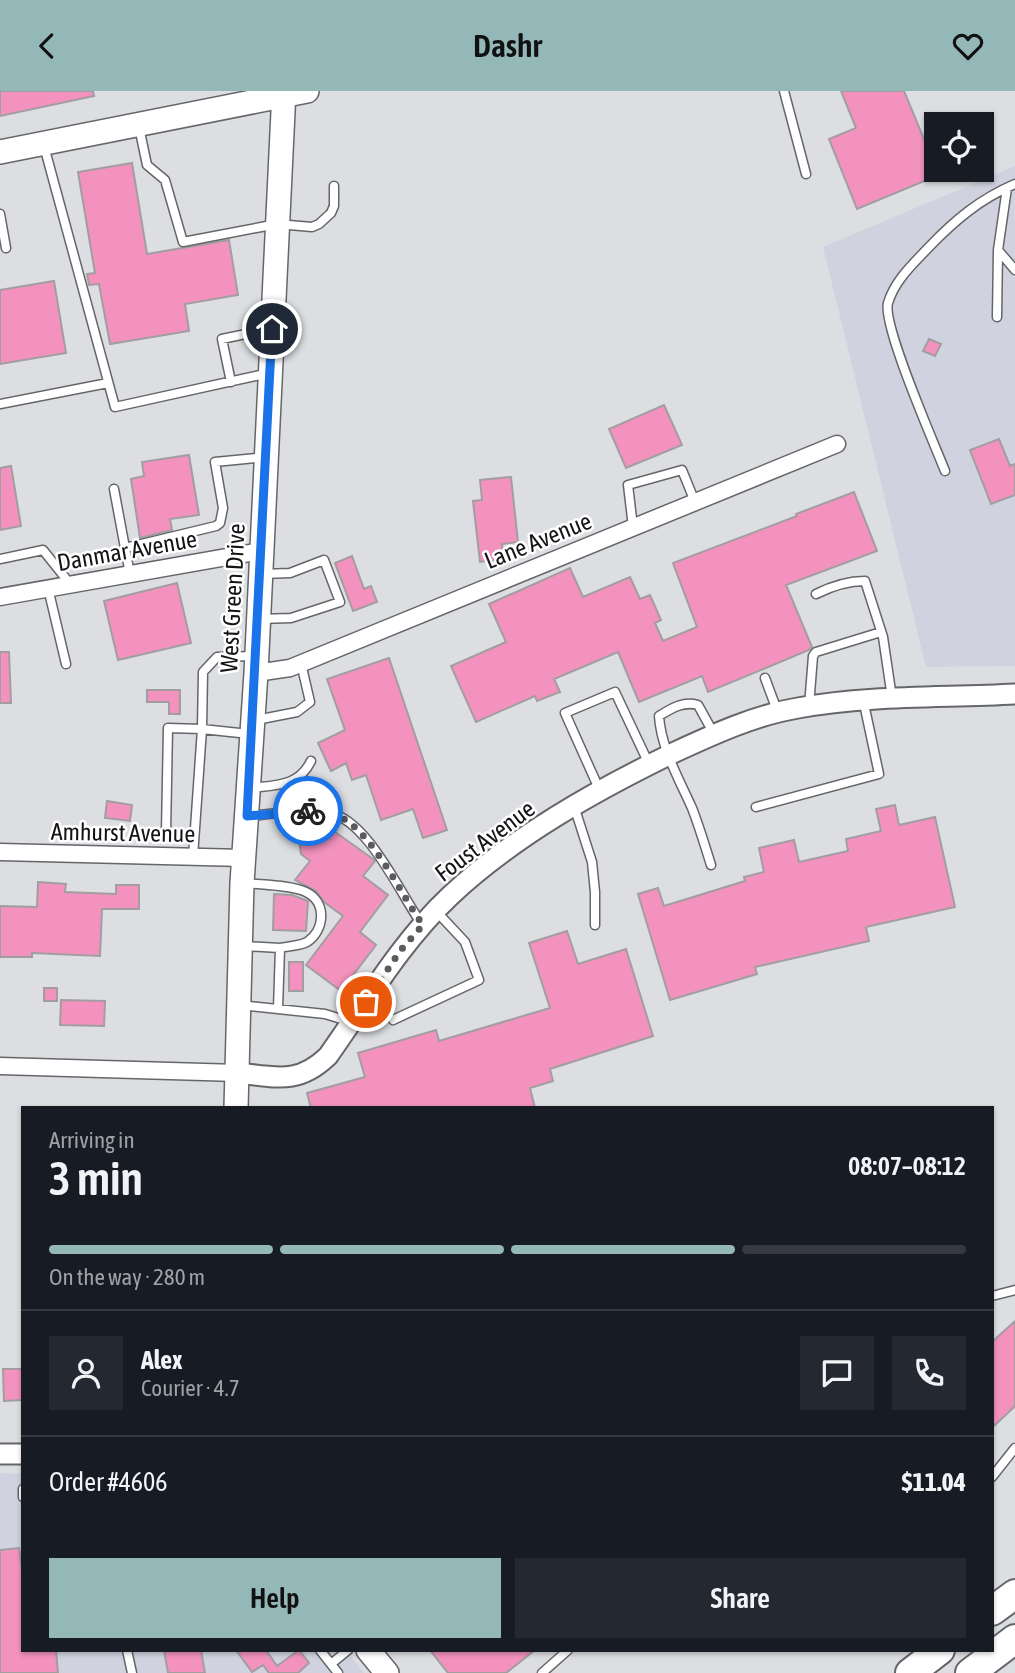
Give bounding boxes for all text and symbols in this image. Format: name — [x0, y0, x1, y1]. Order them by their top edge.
icon: back — [28, 27, 66, 65]
text: Dashr — [473, 27, 542, 64]
icon: heart — [949, 27, 987, 65]
map controls — [924, 112, 994, 182]
button: locate — [924, 112, 994, 182]
pin — [242, 299, 302, 359]
icon: home — [253, 310, 291, 348]
street label: Lane Avenue — [481, 507, 595, 574]
street label: West Green Drive — [215, 523, 250, 673]
street label: Danmar Avenue — [55, 525, 199, 576]
courier — [273, 776, 343, 846]
icon: bike — [289, 792, 327, 830]
street label: Foust Avenue — [430, 795, 540, 887]
street label: Amhurst Avenue — [51, 818, 195, 847]
pin — [336, 972, 396, 1032]
icon: bag — [347, 983, 385, 1021]
text: Arriving in — [49, 1127, 135, 1153]
text: 08:07–08:12 — [848, 1151, 966, 1181]
text: 3 min — [49, 1152, 143, 1205]
text: On the way · 280 m — [49, 1264, 205, 1290]
button: person — [49, 1336, 123, 1410]
button: chat — [800, 1336, 874, 1410]
button: phone — [892, 1336, 966, 1410]
text: Alex — [141, 1345, 182, 1375]
text: Courier · 4.7 — [141, 1375, 240, 1401]
text: Order #4606 — [49, 1467, 168, 1497]
text: $11.04 — [902, 1467, 966, 1497]
button: Help — [49, 1558, 501, 1638]
button: Share — [515, 1558, 966, 1638]

